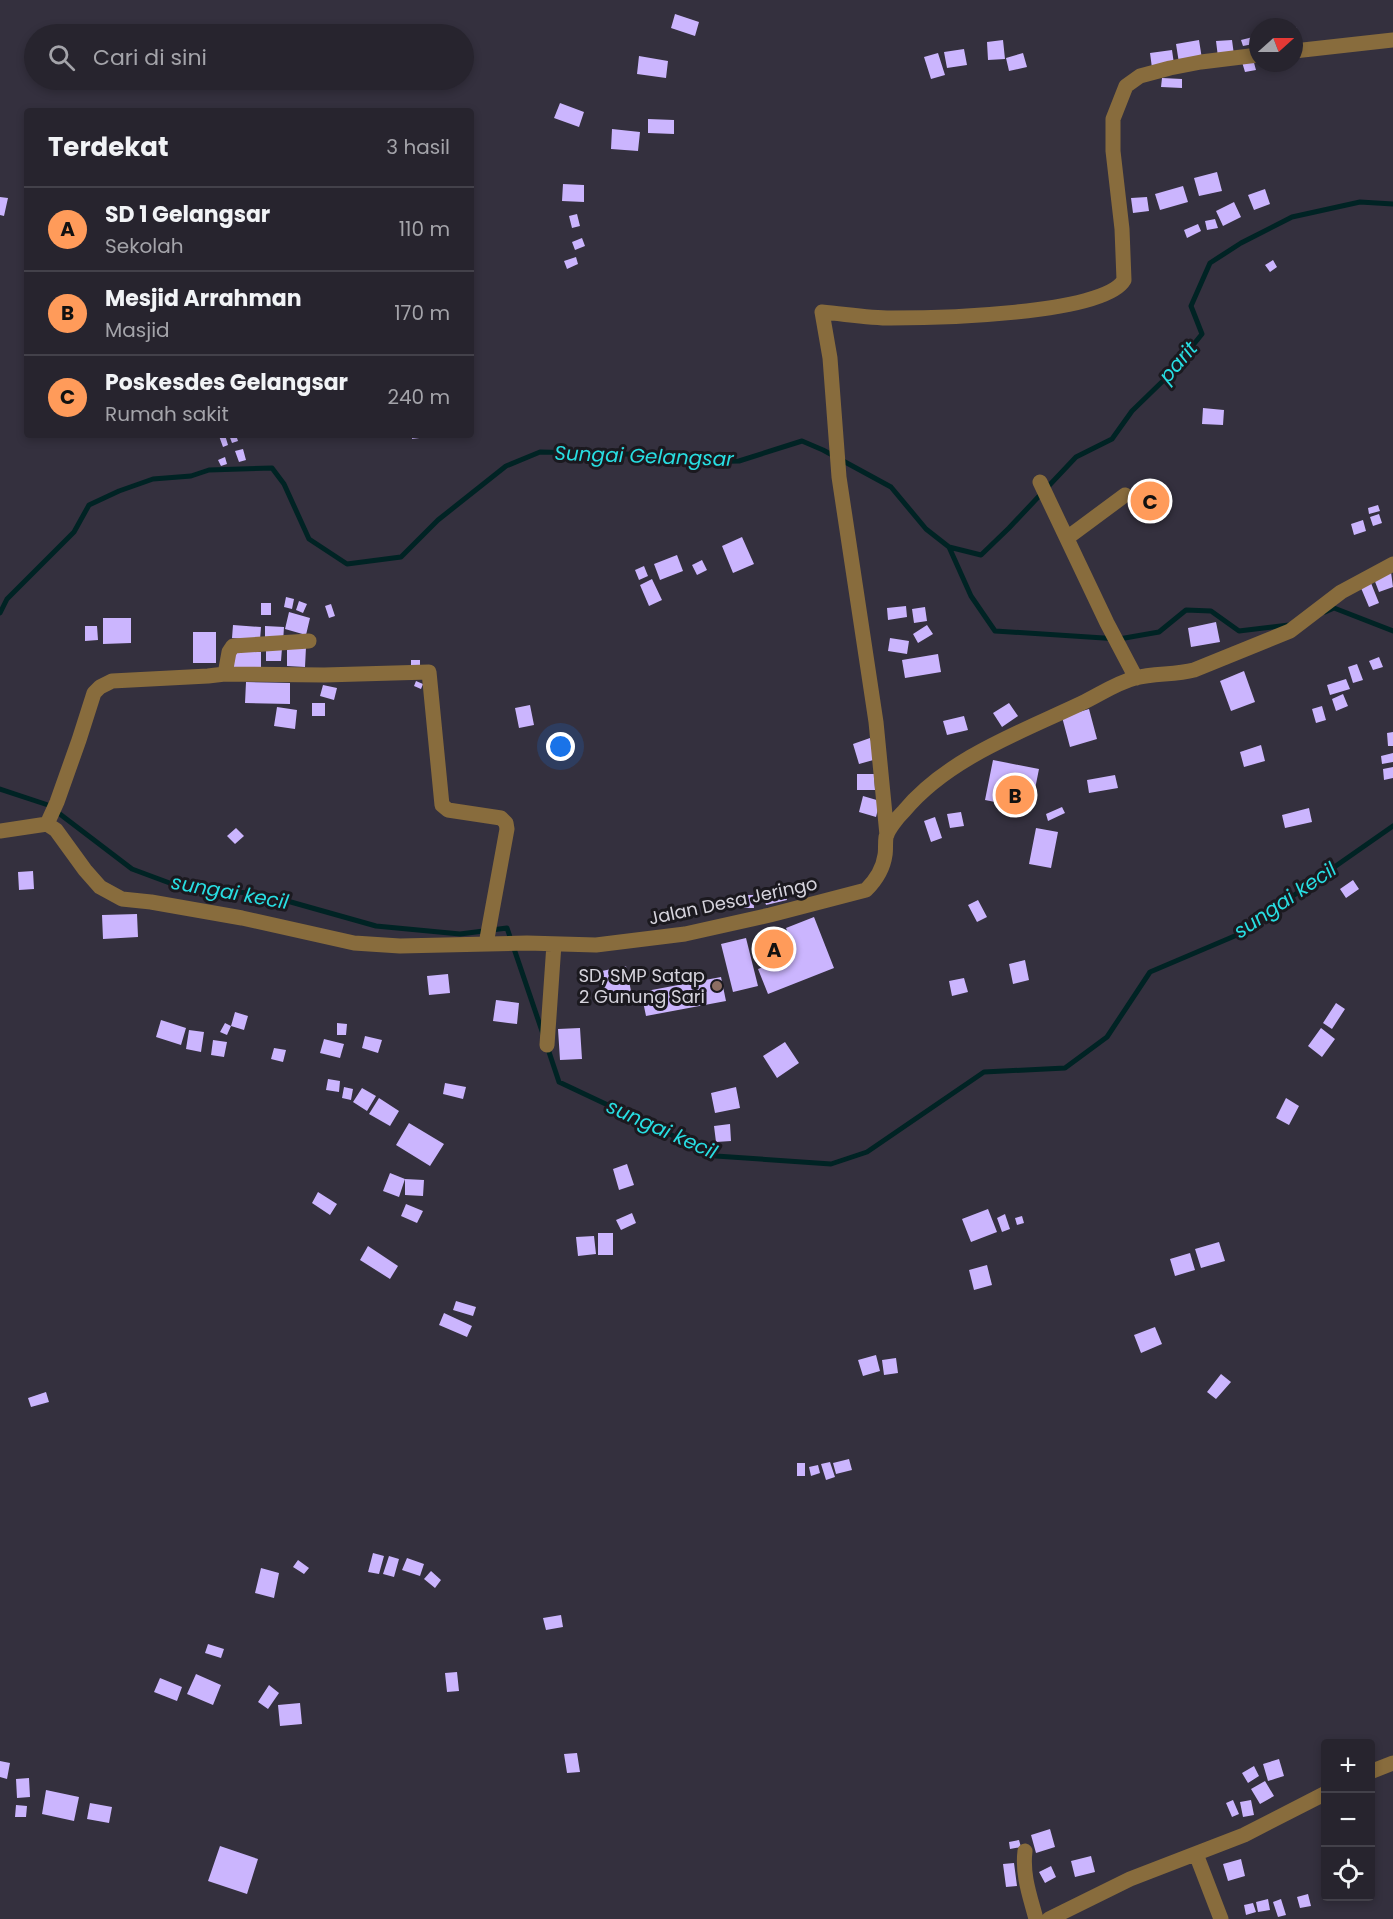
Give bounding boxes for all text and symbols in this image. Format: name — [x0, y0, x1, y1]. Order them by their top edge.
north arrow — [1249, 18, 1303, 72]
search box — [24, 24, 474, 90]
icon: search — [45, 41, 78, 74]
text: Cari di sini — [93, 42, 207, 73]
text: Terdekat — [48, 129, 168, 165]
text: 3 hasil — [386, 133, 450, 161]
text: SD 1 Gelangsar — [105, 199, 270, 230]
text: A — [60, 215, 75, 243]
text: 110 m — [399, 215, 450, 243]
text: Sekolah — [105, 232, 183, 260]
text: Mesjid Arrahman — [105, 283, 301, 314]
text: B — [61, 299, 74, 327]
text: 170 m — [394, 299, 450, 327]
text: Masjid — [105, 316, 170, 344]
water label: parit — [1151, 335, 1204, 390]
text: Poskesdes Gelangsar — [105, 367, 348, 398]
text: C — [60, 383, 75, 411]
text: 240 m — [387, 383, 450, 411]
text: Rumah sakit — [105, 400, 229, 428]
water label: Sungai Gelangsar — [554, 439, 735, 473]
pin: C — [1130, 478, 1170, 524]
your location — [546, 732, 575, 761]
pin: B — [996, 772, 1034, 818]
water label: sungai kecil — [1228, 855, 1342, 945]
water label: sungai kecil — [169, 868, 291, 916]
street label: Jalan Desa Jeringo — [646, 870, 820, 931]
pin: A — [754, 926, 794, 972]
place label: SD, SMP Satap 2 Gunung Sari — [578, 963, 705, 1009]
marker: SD, SMP Satap 2 Gunung Sari — [710, 979, 724, 993]
water label: sungai kecil — [602, 1092, 722, 1166]
map controls — [1321, 1739, 1375, 1901]
button: + — [1321, 1739, 1375, 1793]
button: − — [1321, 1793, 1375, 1847]
button: locate — [1321, 1847, 1375, 1901]

